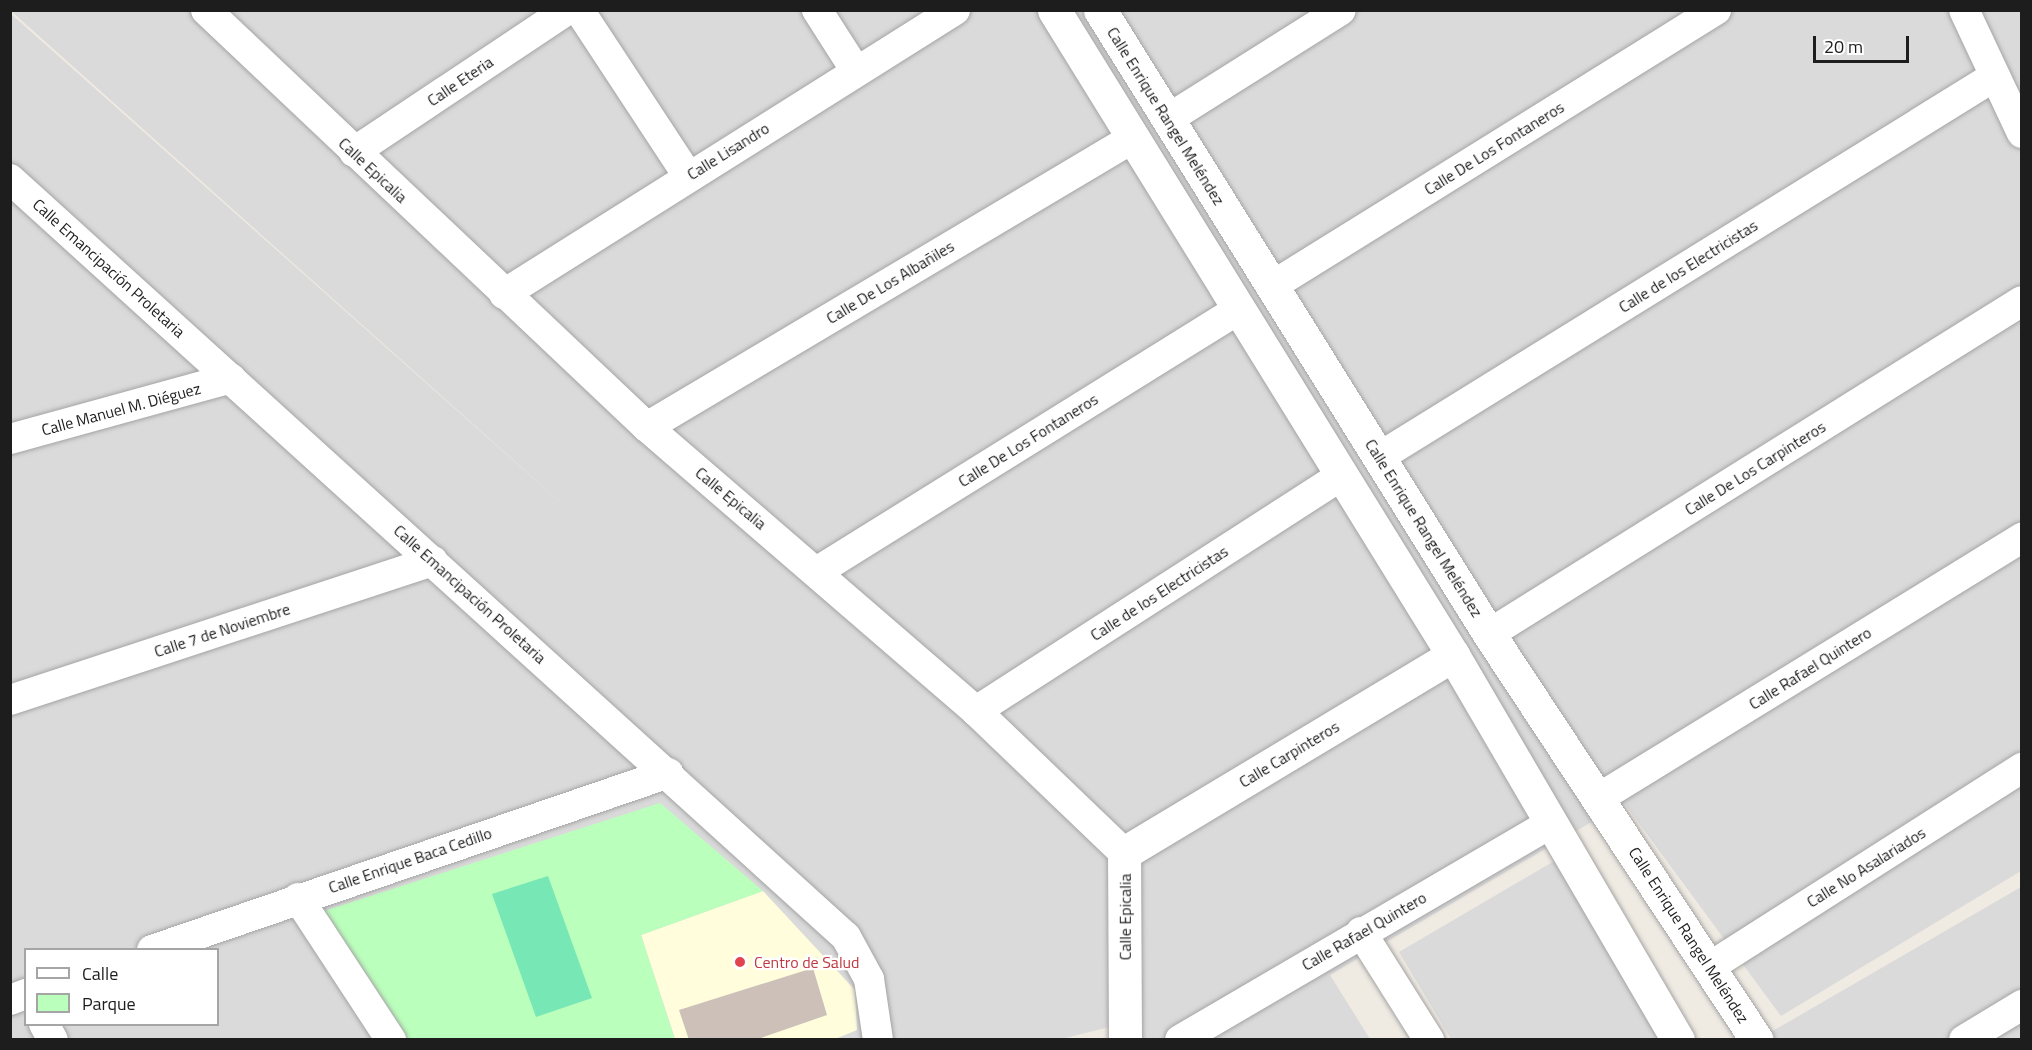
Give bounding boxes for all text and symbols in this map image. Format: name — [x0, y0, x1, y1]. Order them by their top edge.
street label: Calle Enrique Rangel Meléndez — [1103, 23, 1229, 209]
scale bar — [1816, 24, 1912, 62]
text: 20 m — [1824, 33, 1863, 60]
street label: Calle Eteria — [423, 52, 497, 110]
street label: Calle De Los Fontaneros — [1421, 97, 1567, 199]
street label: Calle Lisandro — [683, 118, 773, 184]
street label: Calle Epicalia — [335, 133, 411, 207]
street label: Calle Emancipación Proletaria — [29, 195, 189, 341]
street label: Calle de los Electricistas — [1615, 215, 1761, 317]
street label: Calle De Los Albañiles — [823, 236, 957, 328]
street label: Calle Manuel M. Diéguez — [39, 379, 203, 439]
street label: Calle De Los Fontaneros — [955, 389, 1101, 491]
street label: Calle De Los Carpinteros — [1681, 417, 1829, 519]
street label: Calle Enrique Rangel Meléndez — [1361, 435, 1487, 621]
street label: Calle Epicalia — [692, 463, 770, 533]
street label: Calle Emancipación Proletaria — [390, 521, 550, 667]
street label: Calle de los Electricistas — [1087, 541, 1231, 645]
street label: Calle 7 de Noviembre — [152, 599, 292, 661]
street label: Calle Rafael Quintero — [1745, 623, 1875, 713]
street label: Calle Carpinteros — [1235, 717, 1343, 791]
street label: Calle Enrique Baca Cedillo — [326, 823, 494, 897]
street label: Calle No Asalariados — [1803, 823, 1929, 911]
street label: Calle Enrique Rangel Meléndez — [1625, 843, 1753, 1027]
street label: Calle Epicalia — [1115, 874, 1135, 960]
street label: Calle Rafael Quintero — [1298, 887, 1430, 975]
legend — [24, 948, 219, 1026]
place label: Centro de Salud — [754, 952, 860, 972]
marker: Centro de Salud — [731, 953, 749, 971]
text: Calle — [82, 960, 118, 987]
text: Parque — [82, 990, 136, 1017]

